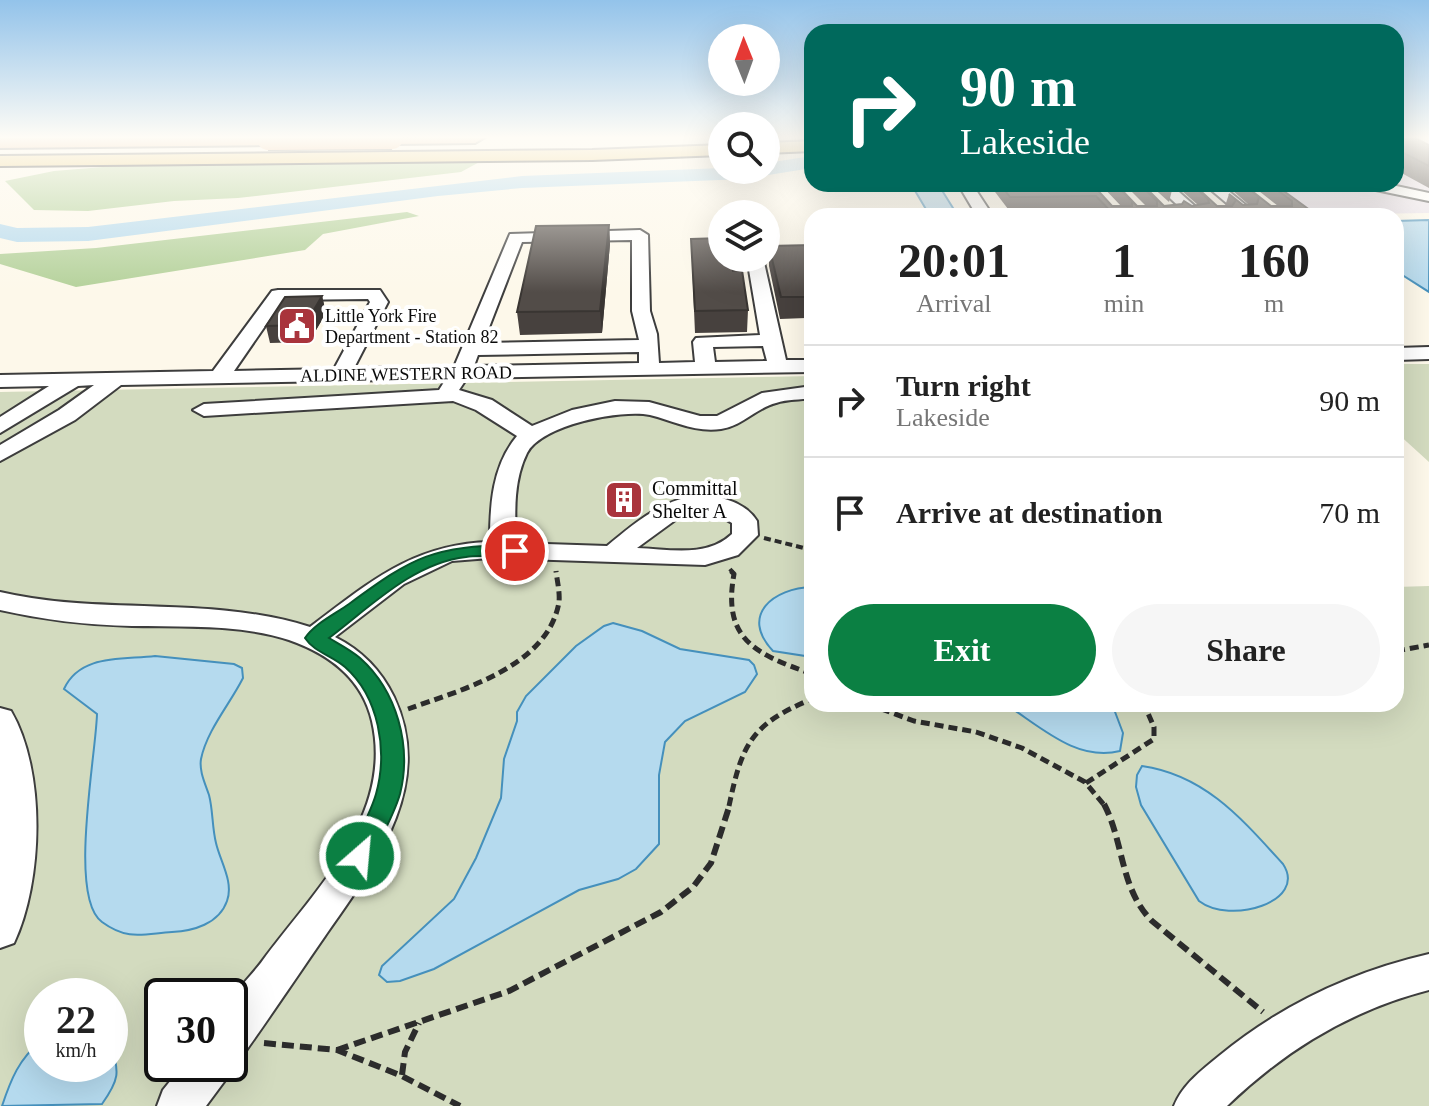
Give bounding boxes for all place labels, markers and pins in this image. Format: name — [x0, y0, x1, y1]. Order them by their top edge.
public building icon: Little York Fire Department - Station 82 — [276, 305, 318, 347]
place label: Little York Fire Department - Station 82 — [325, 306, 498, 347]
place label: Committal Shelter A — [652, 477, 738, 522]
building icon: Committal Shelter A — [603, 479, 645, 521]
pin — [481, 517, 549, 585]

